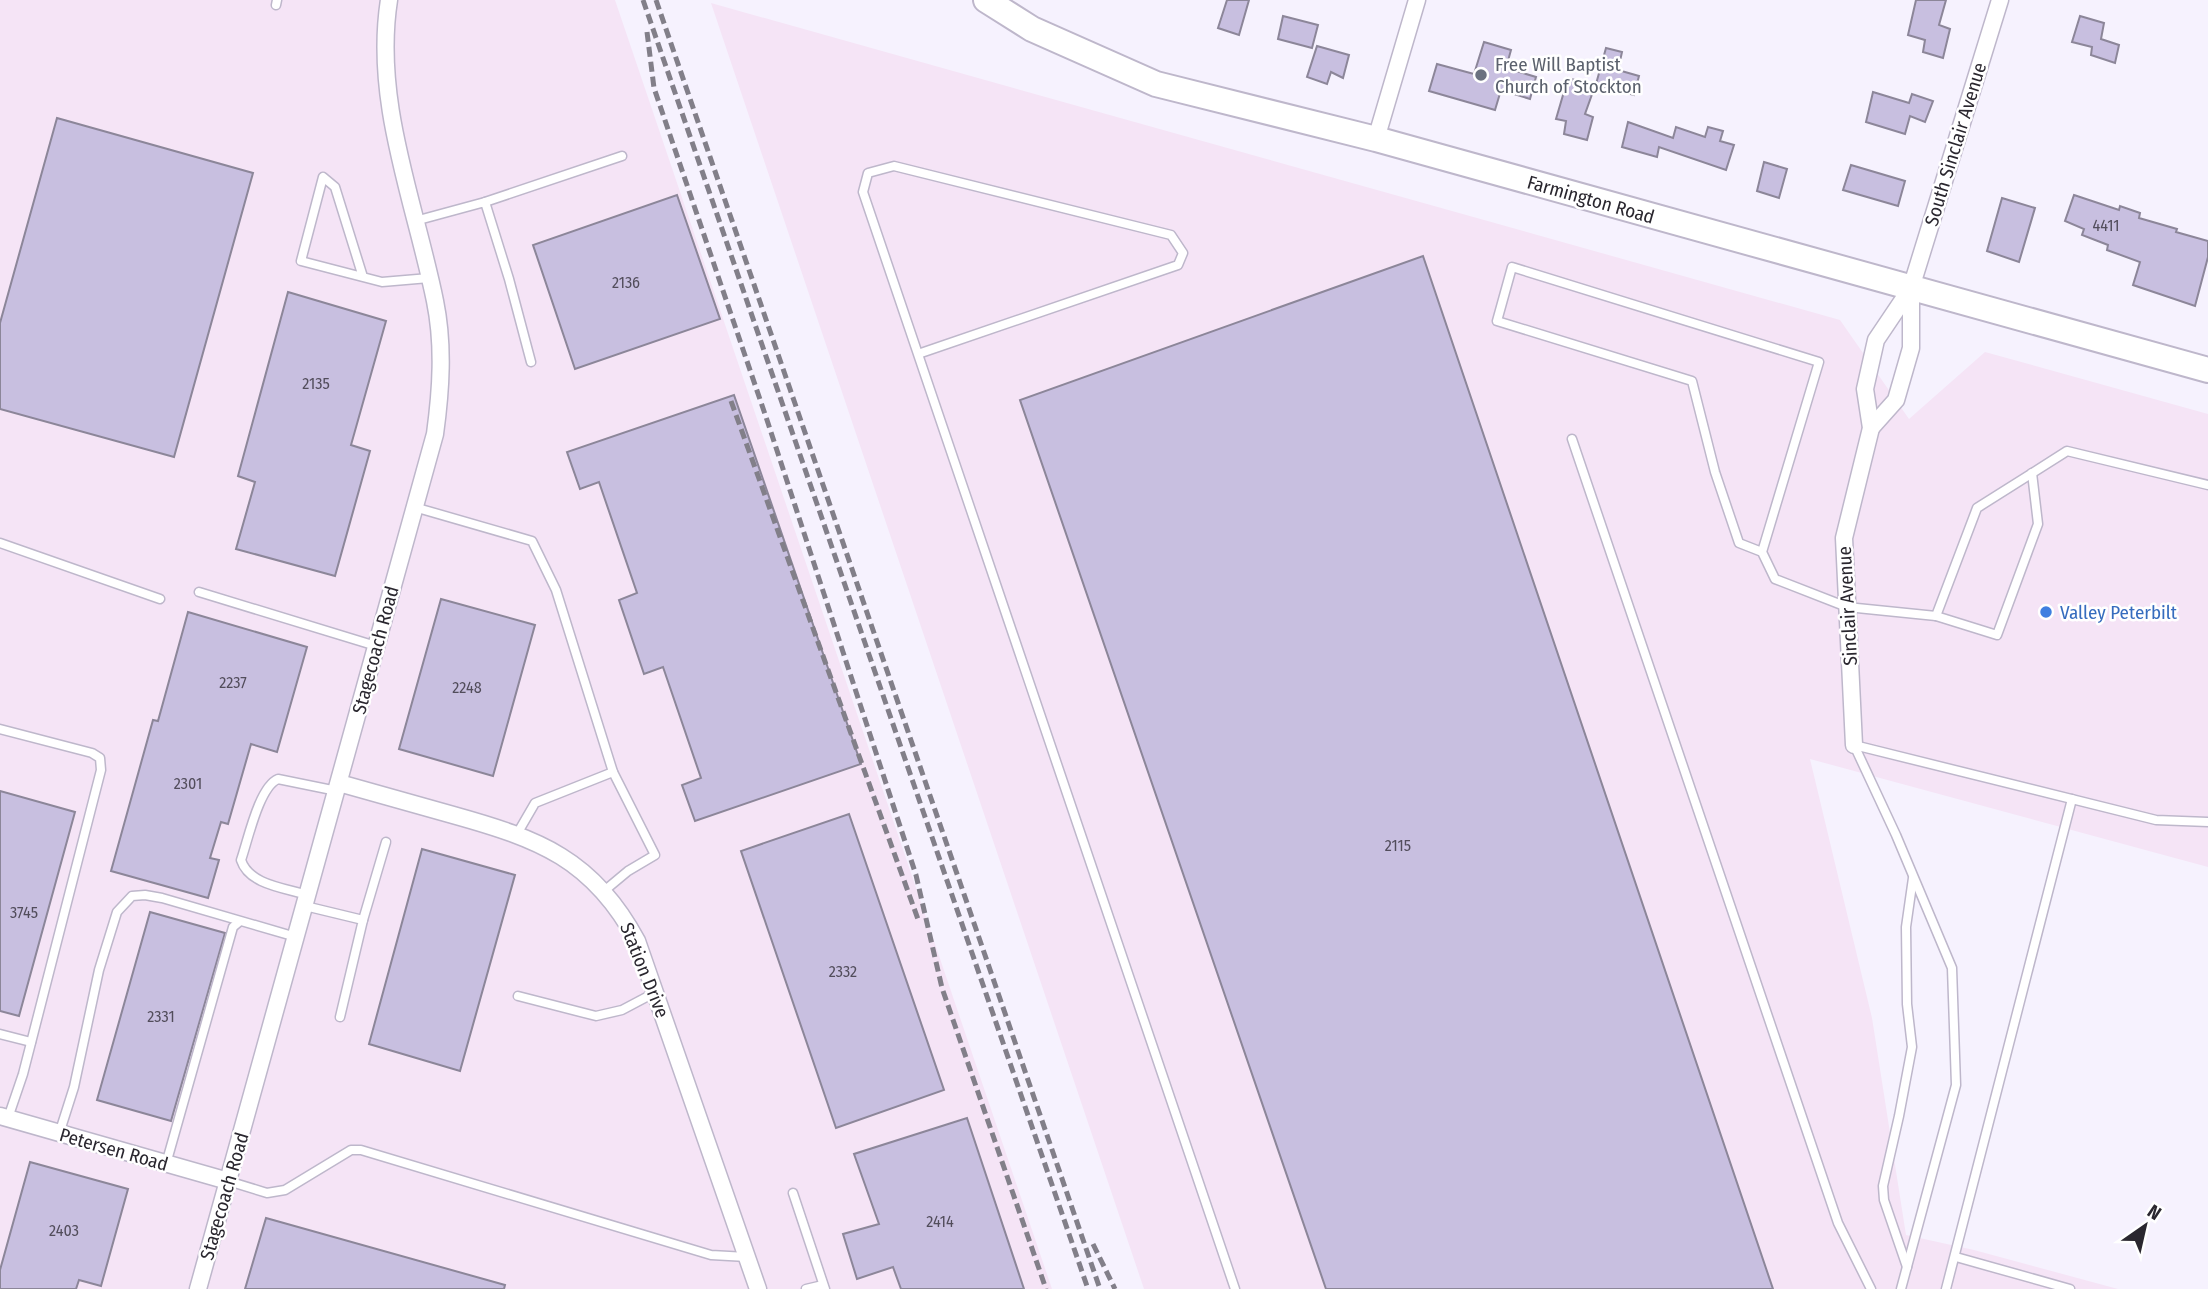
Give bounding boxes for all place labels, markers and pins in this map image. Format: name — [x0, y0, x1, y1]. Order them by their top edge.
place label: Free Will Baptist Church of Stockton — [1495, 53, 1642, 98]
marker: Free Will Baptist Church of Stockton — [1473, 67, 1489, 83]
place label: Valley Peterbilt — [2060, 601, 2178, 624]
marker: Valley Peterbilt — [2038, 604, 2054, 620]

